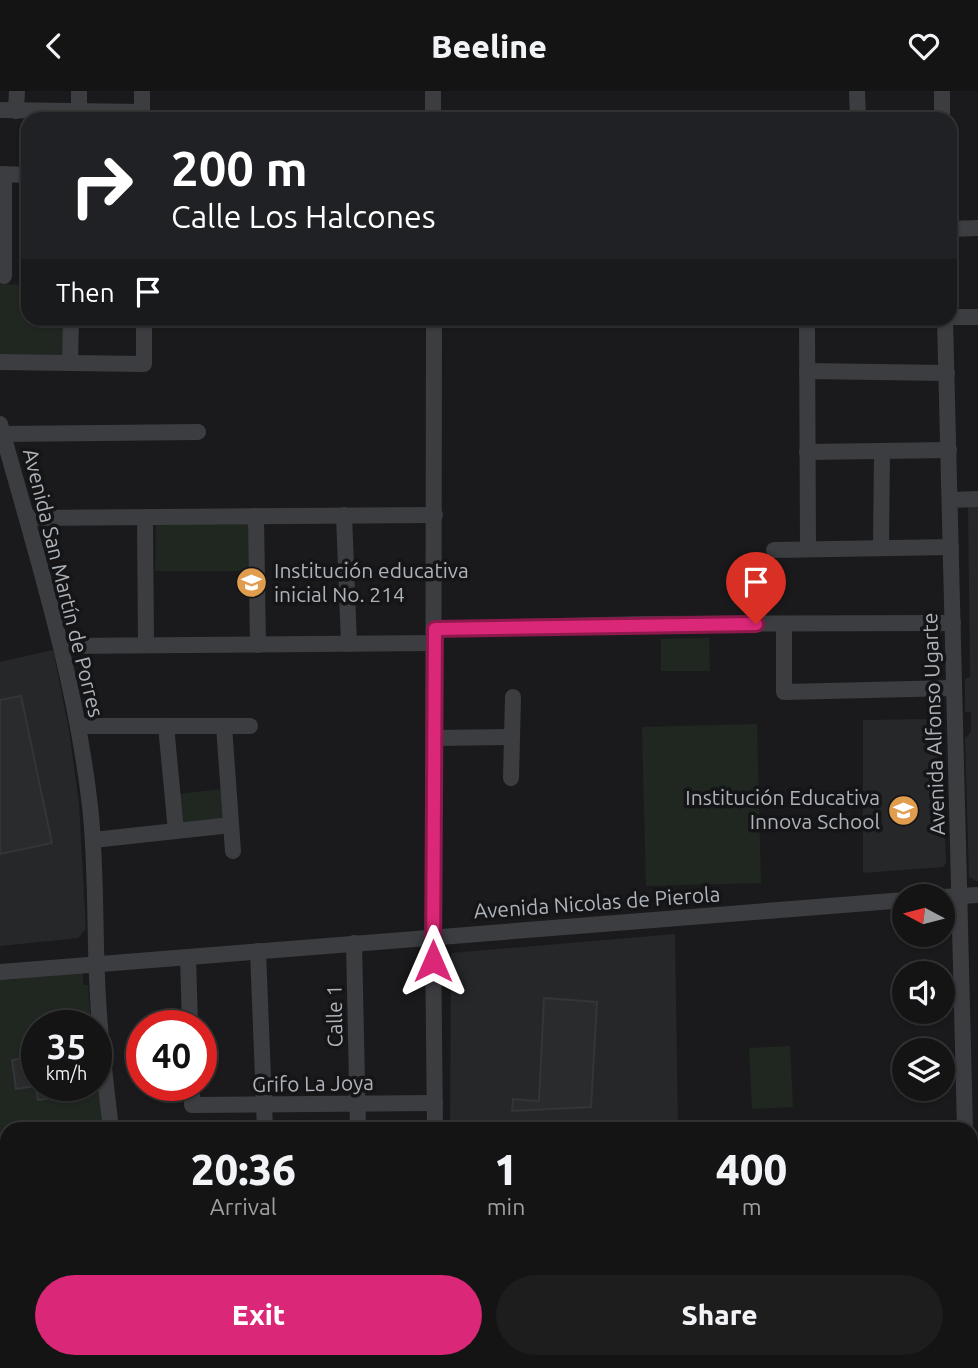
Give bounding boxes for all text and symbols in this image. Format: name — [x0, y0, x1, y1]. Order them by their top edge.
icon: back — [35, 27, 73, 65]
icon: heart — [905, 27, 943, 65]
text: Beeline — [431, 28, 547, 64]
icon: right — [56, 140, 147, 231]
text: 200 m — [171, 140, 308, 195]
text: Calle Los Halcones — [171, 198, 436, 234]
icon: arrive — [129, 273, 167, 311]
text: Then — [56, 278, 115, 307]
street label: Avenida San Martín de Porres — [19, 446, 109, 719]
pin — [726, 552, 786, 624]
place label: Institución educativa inicial No. 214 — [274, 558, 469, 606]
icon: arrive — [737, 563, 775, 601]
school or university icon: Institución educativa inicial No. 214 — [234, 566, 268, 600]
street label: Avenida Alfonso Ugarte — [917, 612, 949, 836]
place label: Institución Educativa Innova School — [685, 785, 880, 833]
school or university icon: Institución Educativa Innova School — [886, 793, 920, 827]
street label: Avenida Nicolas de Pierola — [473, 881, 721, 923]
north arrow — [892, 884, 956, 947]
map controls — [892, 884, 955, 1101]
position arrow — [396, 924, 470, 998]
button: sound — [892, 961, 955, 1024]
street label: Calle 1 — [321, 984, 347, 1048]
speed limit sign: 40 — [126, 1010, 217, 1101]
text: 35 — [47, 1026, 86, 1066]
button: layers — [892, 1038, 955, 1101]
text: km/h — [46, 1063, 87, 1083]
street label: Grifo La Joya — [252, 1070, 374, 1096]
text: 20:36 — [191, 1146, 296, 1193]
text: 1 — [494, 1146, 518, 1193]
text: 400 — [716, 1146, 787, 1193]
text: Arrival — [210, 1194, 277, 1219]
text: min — [487, 1194, 525, 1219]
text: m — [742, 1194, 762, 1219]
button: Exit — [35, 1275, 482, 1355]
button: Share — [496, 1275, 943, 1355]

